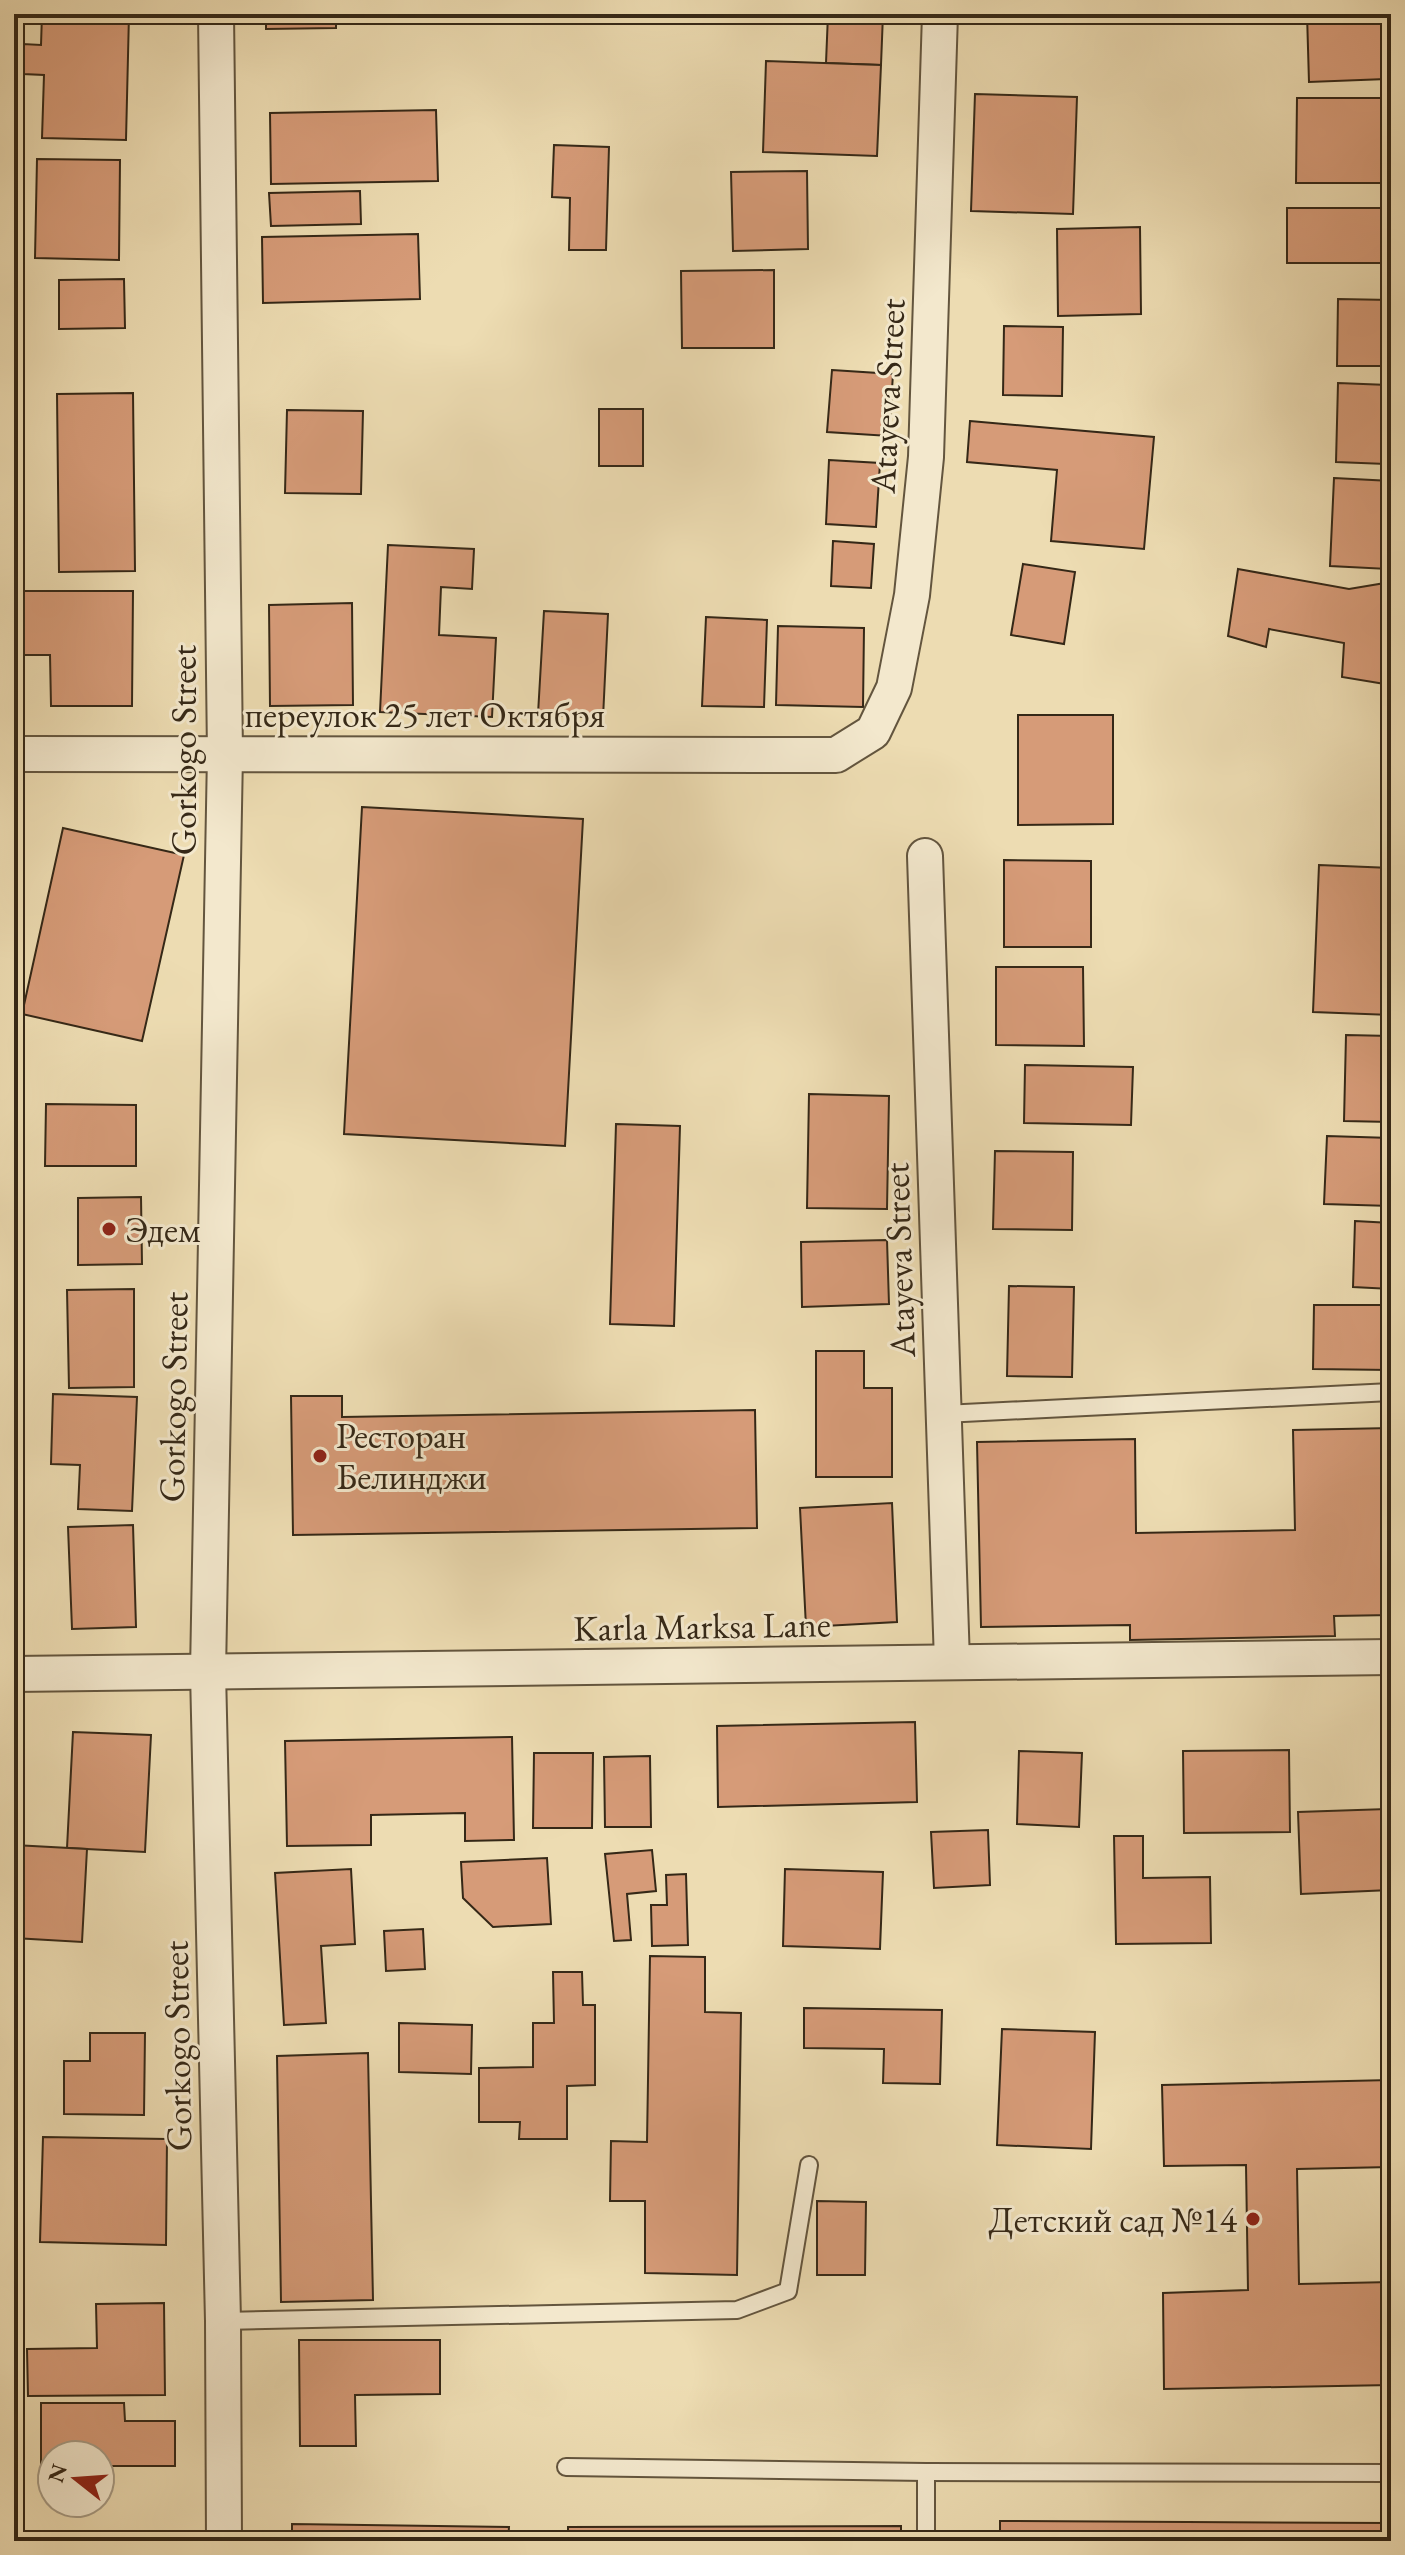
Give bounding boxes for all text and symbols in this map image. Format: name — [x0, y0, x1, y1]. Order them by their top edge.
street label: Atayeva Street — [858, 297, 916, 496]
street label: Gorkogo Street — [160, 644, 207, 855]
street label: переулок 25 лет Октября — [245, 691, 605, 738]
street label: Atayeva Street — [872, 1161, 926, 1359]
place label: Эдем — [125, 1206, 201, 1253]
marker: Эдем — [100, 1220, 118, 1238]
street label: Gorkogo Street — [148, 1291, 198, 1503]
place label: Ресторан Белинджи — [336, 1412, 487, 1500]
marker: Ресторан Белинджи — [311, 1447, 329, 1465]
street label: Karla Marksa Lane — [573, 1600, 831, 1652]
street label: Gorkogo Street — [152, 1940, 202, 2152]
place label: Детский сад №14 — [988, 2196, 1238, 2243]
marker: Детский сад №14 — [1244, 2210, 1262, 2228]
north arrow — [36, 2439, 116, 2519]
text: N — [41, 2460, 74, 2486]

